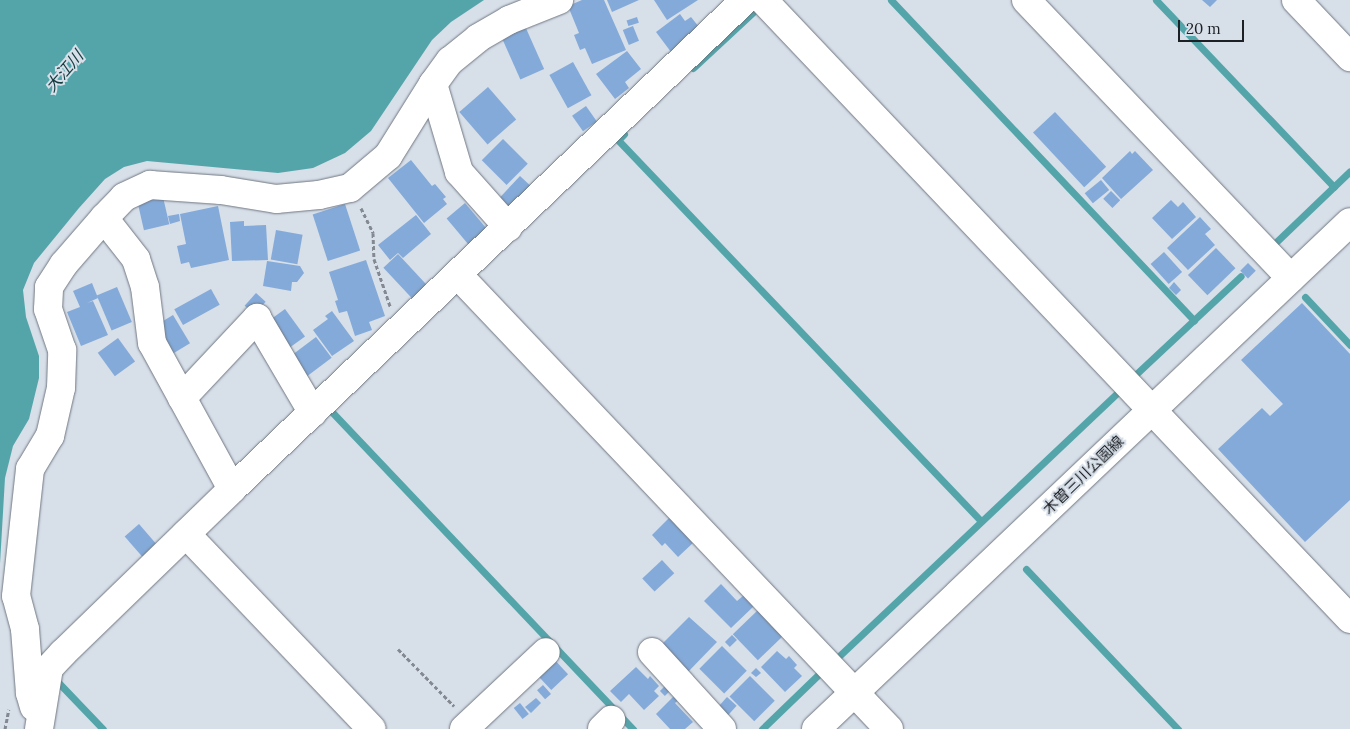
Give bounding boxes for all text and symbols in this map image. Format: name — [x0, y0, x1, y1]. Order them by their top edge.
scale bar — [1180, 10, 1246, 42]
text: 20 m — [1186, 19, 1221, 38]
water label: 大江川 — [41, 47, 87, 95]
street label: 木曽三川公園線 — [1039, 432, 1127, 518]

